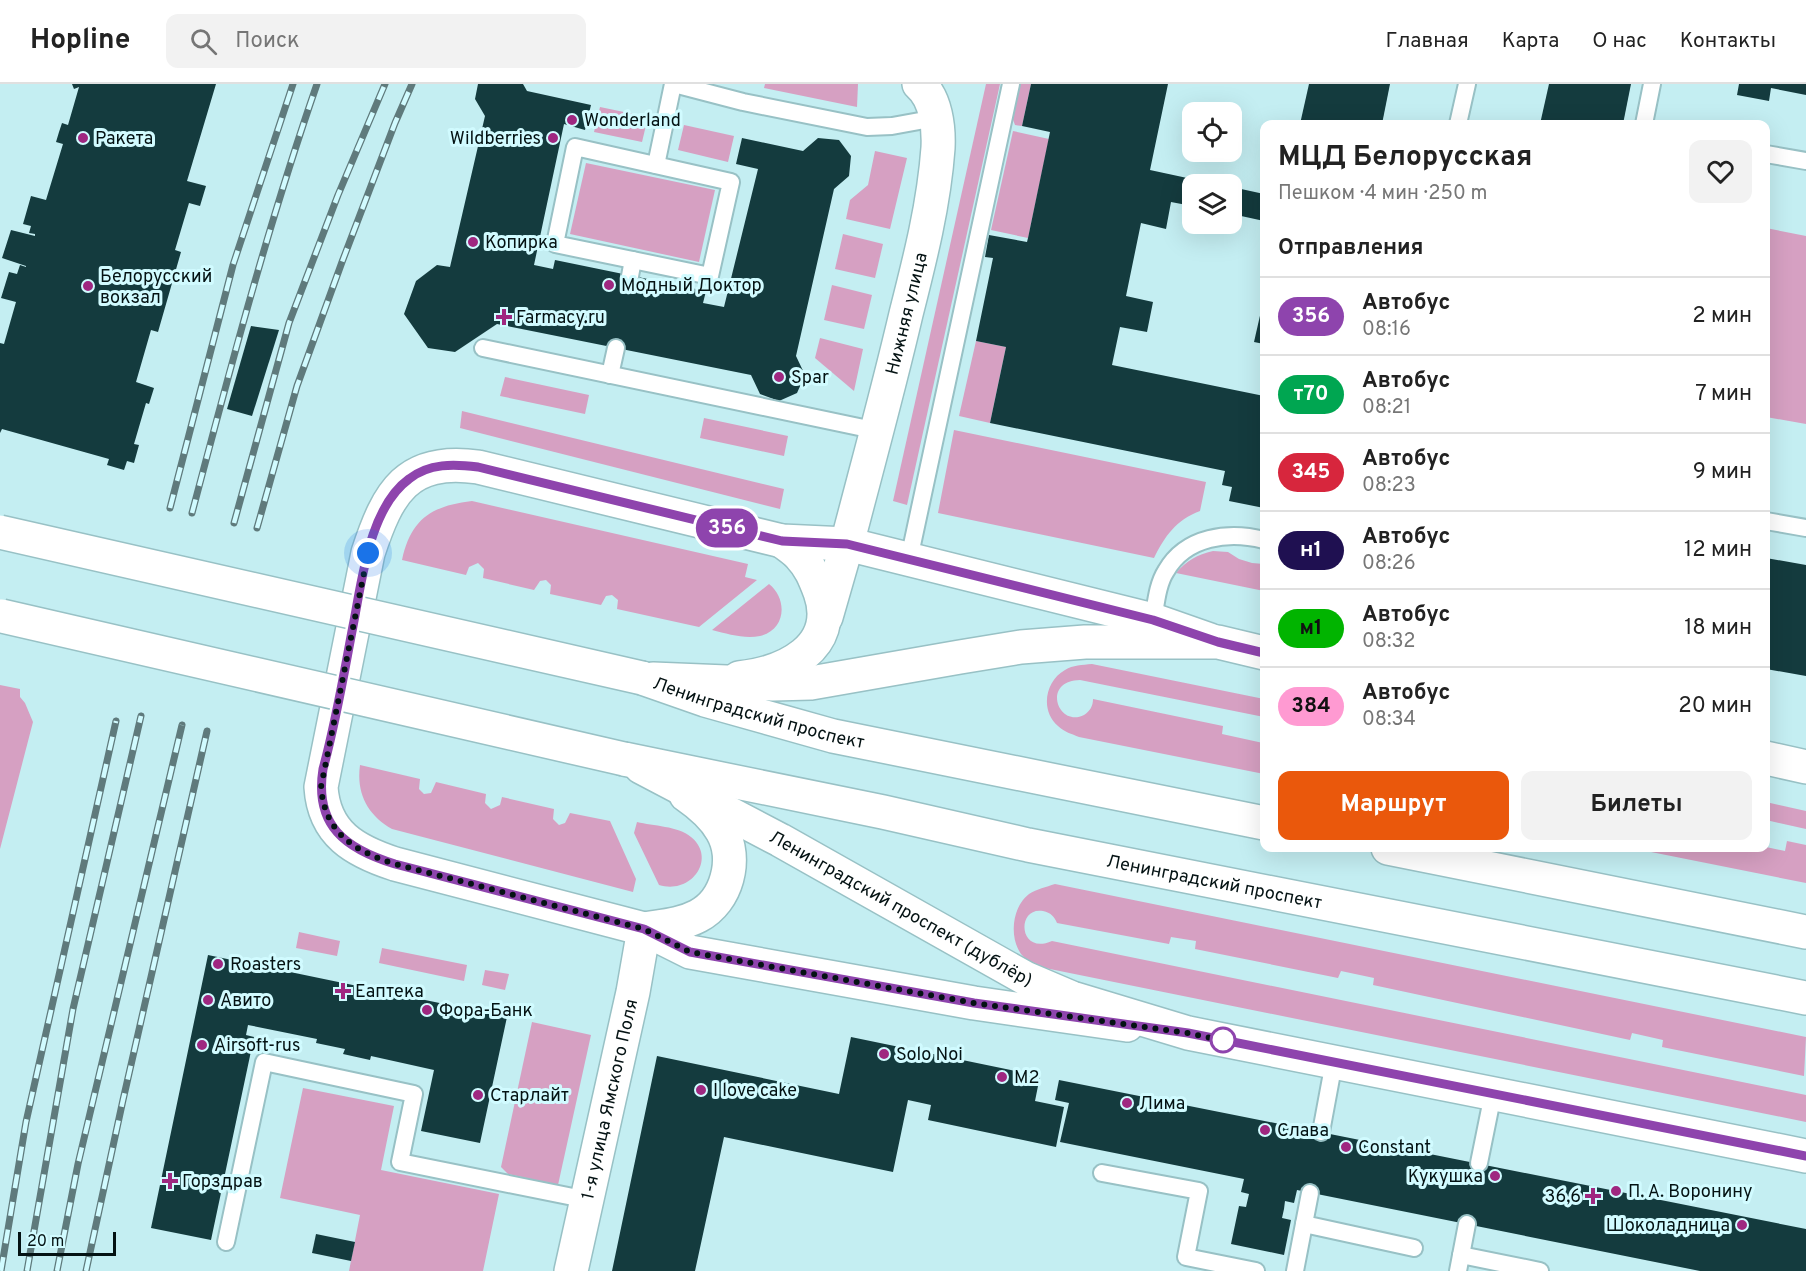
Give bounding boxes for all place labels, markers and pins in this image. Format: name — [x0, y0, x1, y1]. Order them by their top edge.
place label: Wonderland — [584, 110, 681, 133]
marker: Wonderland — [565, 113, 579, 127]
place label: Ракета — [95, 128, 153, 151]
place label: Wildberries — [450, 128, 541, 151]
marker: Ракета — [76, 131, 90, 145]
marker: Wildberries — [546, 131, 560, 145]
place label: Копирка — [485, 232, 558, 255]
marker: Копирка — [466, 235, 480, 249]
place label: Белорусский вокзал — [100, 266, 212, 310]
place label: Модный Доктор — [621, 275, 762, 298]
marker: Модный Доктор — [602, 278, 616, 292]
marker: Белорусский вокзал — [81, 279, 95, 293]
place label: Farmacy.ru — [516, 307, 605, 330]
marker: Farmacy.ru — [497, 310, 511, 324]
place label: Spar — [791, 367, 829, 390]
marker: Spar — [772, 370, 786, 384]
place label: Roasters — [230, 954, 301, 977]
marker: Roasters — [211, 957, 225, 971]
place label: Еаптека — [355, 981, 424, 1004]
marker: Еаптека — [336, 984, 350, 998]
place label: Авито — [220, 990, 271, 1013]
marker: Авито — [201, 993, 215, 1007]
place label: Фора-Банк — [439, 1000, 533, 1023]
marker: Фора-Банк — [420, 1003, 434, 1017]
unlabelled marker — [1210, 1027, 1236, 1053]
place label: Airsoft-rus — [214, 1035, 300, 1058]
marker: Airsoft-rus — [195, 1038, 209, 1052]
place label: Solo Noi — [896, 1044, 963, 1067]
marker: Solo Noi — [877, 1047, 891, 1061]
place label: М2 — [1014, 1067, 1040, 1090]
marker: М2 — [995, 1070, 1009, 1084]
place label: I love cake — [713, 1080, 797, 1103]
marker: I love cake — [694, 1083, 708, 1097]
place label: Старлайт — [490, 1085, 569, 1108]
marker: Старлайт — [471, 1088, 485, 1102]
place label: Лима — [1139, 1093, 1185, 1116]
marker: Лима — [1120, 1096, 1134, 1110]
place label: Слава — [1277, 1120, 1329, 1143]
marker: Слава — [1258, 1123, 1272, 1137]
place label: Constant — [1358, 1137, 1431, 1160]
marker: Constant — [1339, 1140, 1353, 1154]
place label: Кукушка — [1408, 1166, 1483, 1189]
marker: Кукушка — [1488, 1169, 1502, 1183]
place label: Горздрав — [182, 1171, 263, 1194]
marker: Горздрав — [163, 1174, 177, 1188]
place label: П. А. Воронину — [1628, 1181, 1753, 1204]
marker: П. А. Воронину — [1609, 1184, 1623, 1198]
place label: 36,6 — [1545, 1186, 1581, 1209]
marker: 36,6 — [1586, 1189, 1600, 1203]
place label: Шоколадница — [1606, 1215, 1730, 1238]
marker: Шоколадница — [1735, 1218, 1749, 1232]

